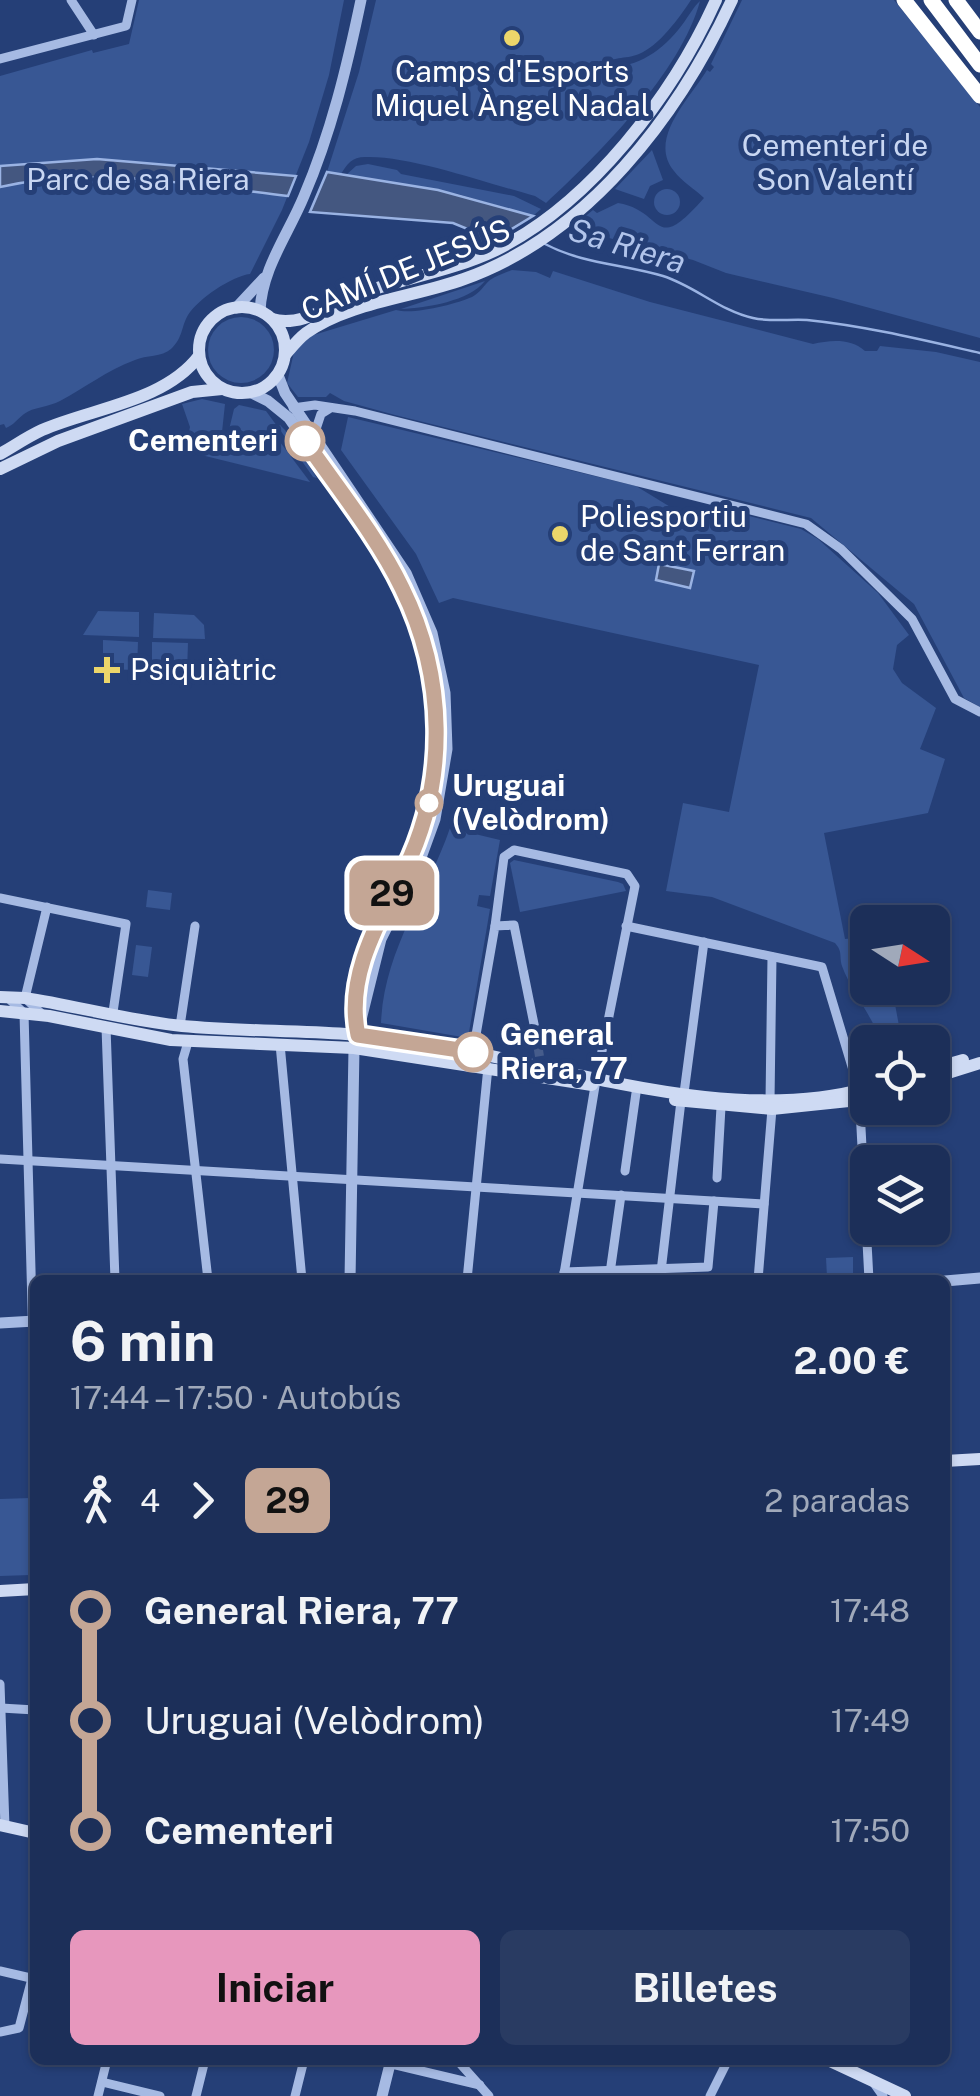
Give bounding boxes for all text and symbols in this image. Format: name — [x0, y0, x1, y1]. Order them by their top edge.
marker: Camps d'Esports Miquel Àngel Nadal — [501, 27, 523, 49]
place label: Camps d'Esports Miquel Àngel Nadal — [374, 53, 650, 123]
park label: Cementeri de Son Valentí — [742, 127, 928, 197]
park label: Parc de sa Riera — [26, 161, 250, 197]
water label: Sa Riera — [564, 210, 690, 281]
street label: CAMÍ DE JESÚS — [296, 211, 515, 327]
place label: Cementeri — [128, 422, 278, 458]
marker: Cementeri — [286, 422, 324, 460]
place label: Poliesportiu de Sant Ferran — [580, 498, 785, 568]
marker: Poliesportiu de Sant Ferran — [549, 523, 571, 545]
place label: Psiquiàtric — [130, 651, 277, 687]
marker: Psiquiàtric — [94, 657, 120, 683]
place label: Uruguai (Velòdrom) — [452, 767, 610, 837]
marker: Uruguai (Velòdrom) — [416, 790, 442, 816]
line badge: 29 — [347, 860, 437, 926]
text: 29 — [369, 873, 415, 914]
north arrow — [850, 905, 950, 1005]
map controls — [850, 905, 950, 1245]
place label: General Riera, 77 — [500, 1016, 628, 1086]
button: locate — [850, 1025, 950, 1125]
marker: General Riera, 77 — [454, 1033, 492, 1071]
button: layers — [850, 1145, 950, 1245]
text: 6 min — [70, 1309, 215, 1373]
text: 2.00 € — [793, 1338, 910, 1383]
text: 17:44 – 17:50 · Autobús — [70, 1379, 401, 1416]
icon: walk — [70, 1473, 125, 1528]
icon: forward — [175, 1473, 230, 1528]
text: 29 — [265, 1480, 310, 1521]
text: 4 — [140, 1482, 160, 1519]
text: 2 paradas — [764, 1482, 910, 1519]
text: General Riera, 77 — [144, 1588, 459, 1633]
text: 17:48 — [830, 1592, 910, 1629]
text: Uruguai (Velòdrom) — [144, 1698, 485, 1743]
text: 17:49 — [831, 1702, 910, 1739]
text: Cementeri — [144, 1808, 334, 1853]
text: 17:50 — [830, 1812, 910, 1849]
button: Iniciar — [70, 1930, 480, 2045]
button: Billetes — [500, 1930, 910, 2045]

